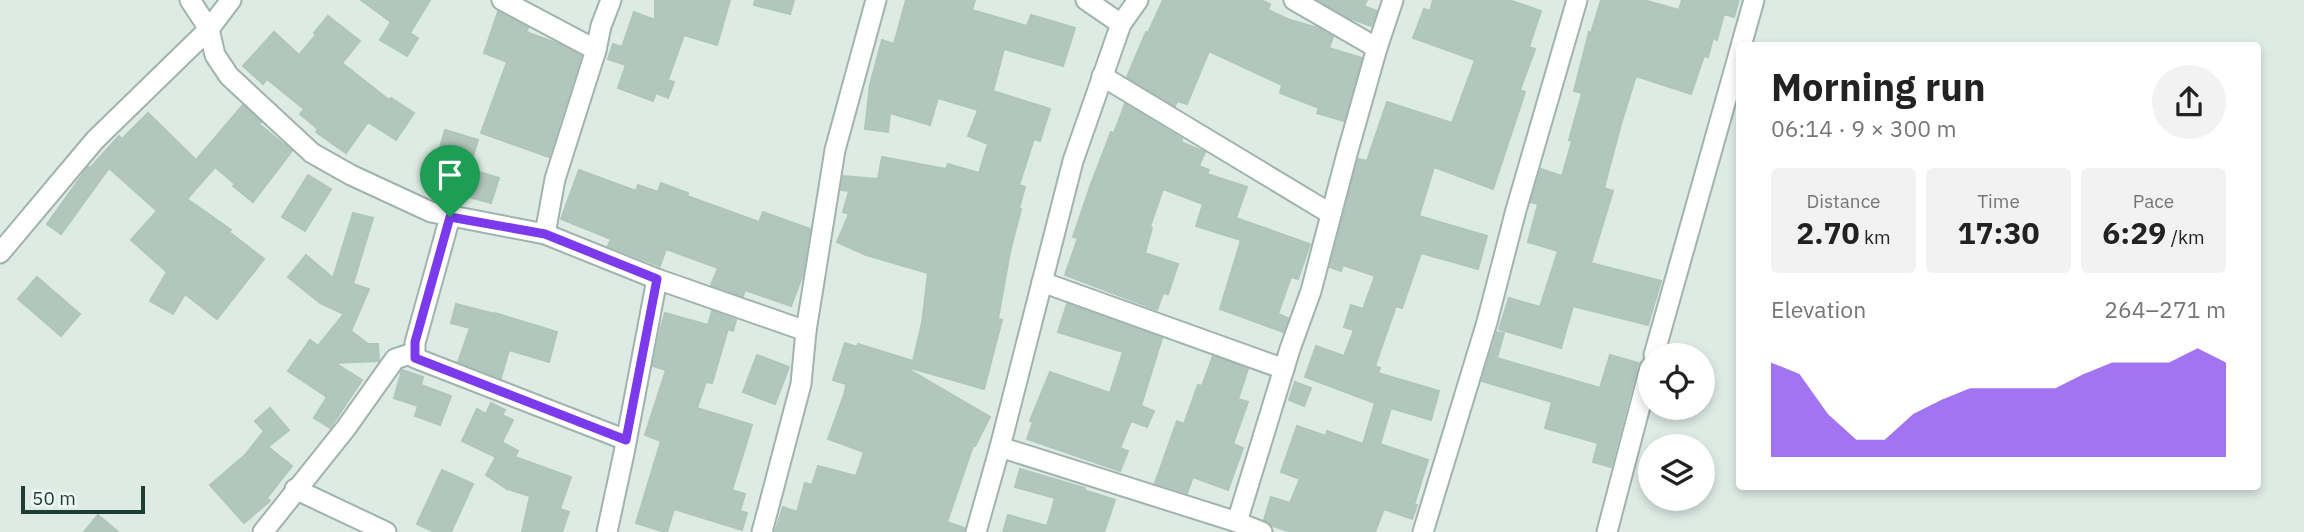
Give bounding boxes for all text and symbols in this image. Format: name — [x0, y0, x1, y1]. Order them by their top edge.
text: Morning run — [1771, 62, 1986, 111]
button: share — [2152, 65, 2226, 139]
text: 06:14 · 9 × 300 m — [1771, 113, 1957, 143]
pin — [420, 145, 480, 217]
icon: arrive — [431, 156, 469, 194]
text: Distance — [1806, 189, 1881, 213]
text: Time — [1977, 189, 2020, 213]
text: Pace — [2133, 189, 2174, 213]
text: 2.70 — [1796, 213, 1860, 252]
text: 17:30 — [1958, 213, 2039, 252]
text: 6:29 — [2102, 213, 2166, 252]
text: km — [1860, 225, 1891, 249]
text: /km — [2166, 225, 2205, 249]
text: Elevation — [1771, 294, 1866, 324]
text: 264–271 m — [2104, 294, 2226, 324]
map controls — [1638, 343, 1715, 511]
button: locate — [1638, 343, 1715, 420]
button: layers — [1638, 434, 1715, 511]
scale bar — [21, 483, 145, 515]
text: 50 m — [32, 486, 76, 510]

